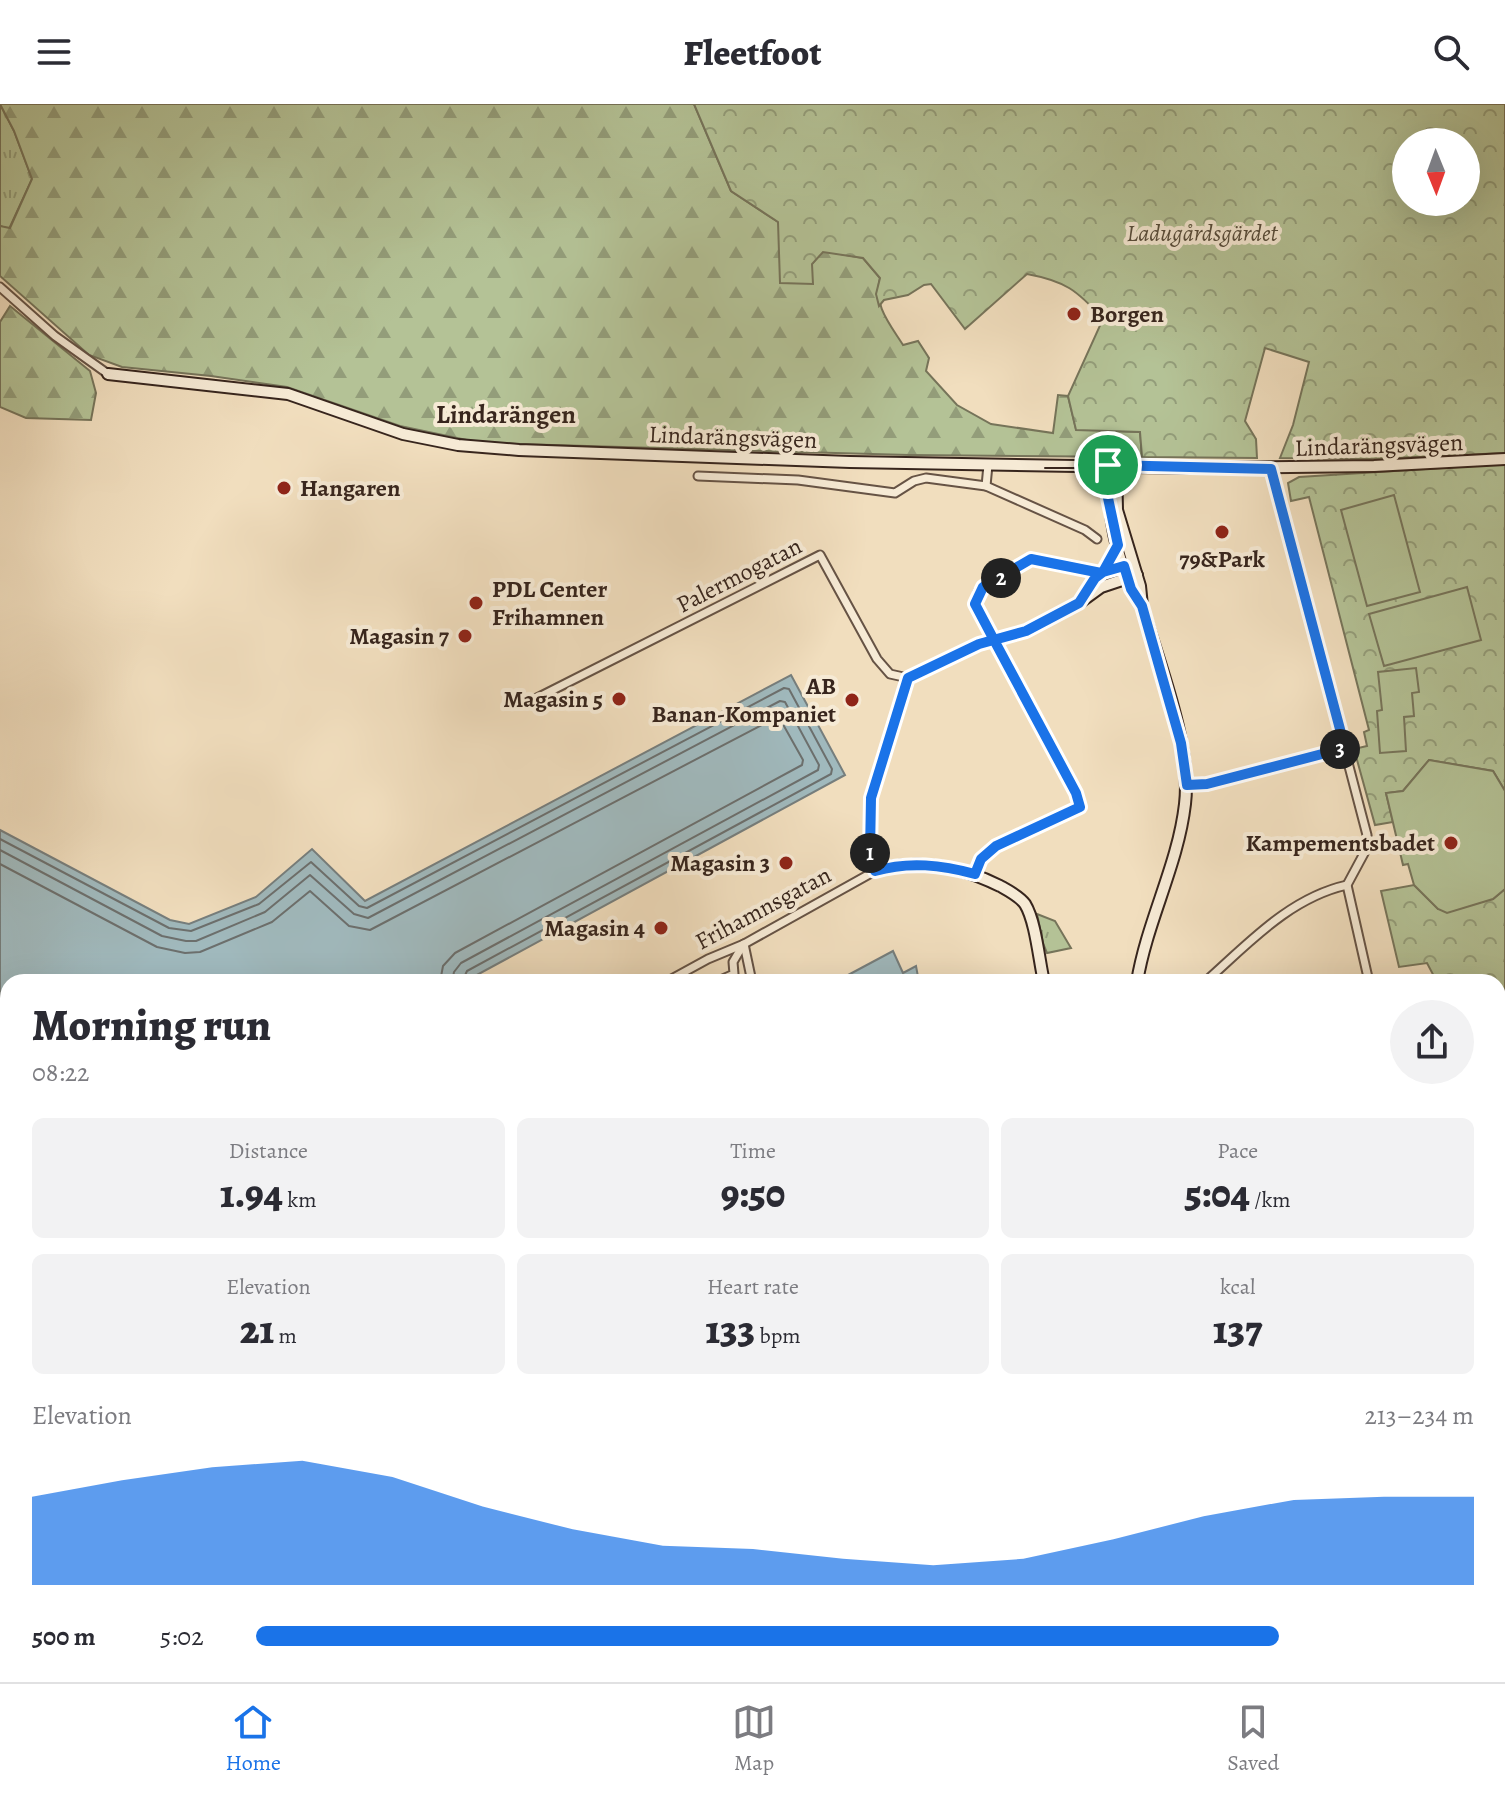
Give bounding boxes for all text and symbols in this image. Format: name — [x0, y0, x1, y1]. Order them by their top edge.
text: Fleetfoot — [684, 28, 821, 77]
icon: menu — [32, 30, 76, 74]
icon: search — [1429, 30, 1473, 74]
north arrow — [1392, 128, 1480, 216]
map controls — [1392, 128, 1480, 216]
park label: Ladugårdsgärdet — [1127, 217, 1279, 249]
place label: Borgen — [1090, 298, 1164, 330]
marker: Borgen — [1065, 305, 1083, 323]
district label: Lindarängen — [436, 397, 576, 432]
street label: Lindarängsvägen — [648, 418, 818, 456]
street label: Lindarängsvägen — [1294, 426, 1464, 464]
pin — [1074, 431, 1142, 499]
icon: arrive — [1086, 443, 1130, 487]
place label: Hangaren — [300, 472, 401, 504]
marker: Hangaren — [275, 479, 293, 497]
marker: 79&Park — [1213, 523, 1231, 541]
street label: Palermogatan — [671, 530, 807, 620]
place label: 79&Park — [1179, 543, 1265, 575]
pin: 2 — [981, 558, 1021, 598]
text: 2 — [996, 563, 1006, 593]
place label: PDL Center Frihamnen — [492, 573, 607, 633]
marker: PDL Center Frihamnen — [467, 594, 485, 612]
place label: Magasin 7 — [349, 620, 450, 652]
marker: Magasin 7 — [456, 627, 474, 645]
place label: AB Banan-Kompaniet — [652, 670, 836, 730]
place label: Magasin 5 — [503, 683, 603, 715]
marker: Magasin 5 — [610, 690, 628, 708]
marker: AB Banan-Kompaniet — [843, 691, 861, 709]
pin: 3 — [1320, 729, 1360, 769]
text: 3 — [1335, 734, 1345, 764]
place label: Kampementsbadet — [1245, 827, 1435, 859]
pin: 1 — [850, 833, 890, 873]
marker: Kampementsbadet — [1442, 834, 1460, 852]
text: 1 — [866, 838, 874, 868]
place label: Magasin 3 — [670, 847, 770, 879]
marker: Magasin 3 — [777, 854, 795, 872]
street label: Frihamnsgatan — [689, 859, 837, 957]
place label: Magasin 4 — [544, 912, 645, 944]
marker: Magasin 4 — [652, 919, 670, 937]
text: Morning run — [32, 995, 271, 1055]
button: share — [1390, 1000, 1474, 1084]
text: 08:22 — [32, 1055, 89, 1090]
text: Distance — [229, 1136, 308, 1166]
text: Time — [730, 1136, 776, 1166]
text: Pace — [1217, 1136, 1258, 1166]
text: 1.94 — [220, 1166, 283, 1221]
text: 9:50 — [721, 1166, 785, 1221]
text: 5:04 — [1185, 1166, 1250, 1221]
text: km — [283, 1185, 317, 1215]
text: /km — [1250, 1185, 1291, 1215]
text: Elevation — [226, 1272, 311, 1302]
text: Heart rate — [707, 1272, 799, 1302]
text: kcal — [1220, 1272, 1255, 1302]
text: 21 — [240, 1302, 274, 1357]
text: 133 — [705, 1302, 755, 1357]
text: 137 — [1213, 1302, 1262, 1357]
text: m — [274, 1321, 297, 1351]
text: bpm — [755, 1321, 801, 1351]
text: Elevation — [32, 1398, 132, 1433]
text: 213–234 m — [1364, 1398, 1474, 1433]
text: 500 m — [32, 1619, 96, 1654]
text: 5:02 — [160, 1619, 204, 1654]
tab: Home — [226, 1700, 281, 1778]
tab: Map — [732, 1700, 776, 1778]
tab: Saved — [1227, 1700, 1279, 1778]

